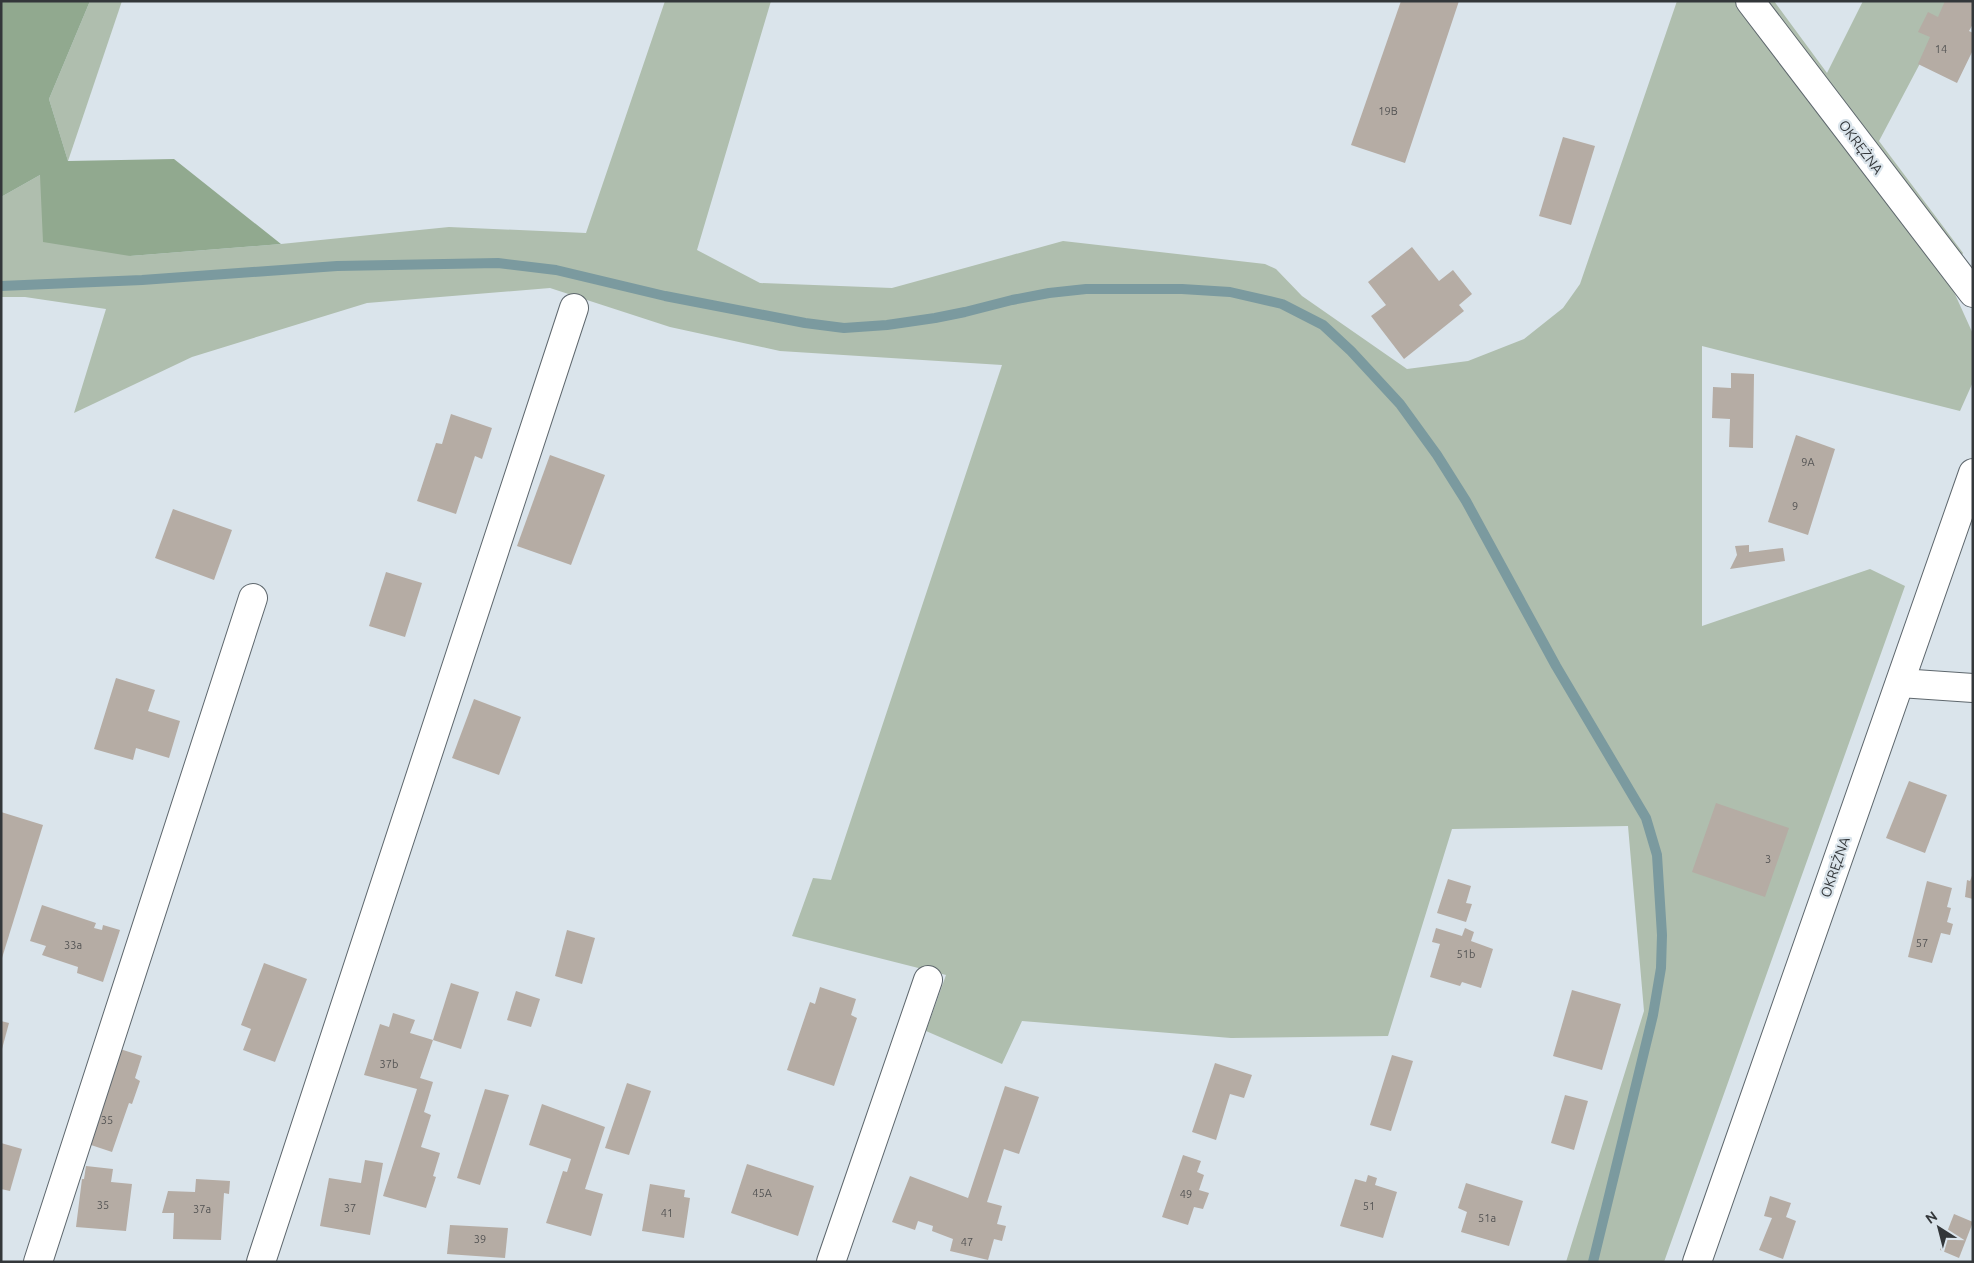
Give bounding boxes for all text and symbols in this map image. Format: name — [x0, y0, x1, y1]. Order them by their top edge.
house number: 14 — [1935, 43, 1947, 55]
house number: 19B — [1378, 105, 1398, 117]
street label: OKRĘŻNA — [1836, 117, 1886, 177]
house number: 9A — [1801, 456, 1816, 468]
house number: 9 — [1792, 500, 1798, 512]
street label: OKRĘŻNA — [1817, 835, 1853, 899]
house number: 3 — [1765, 853, 1771, 865]
house number: 57 — [1916, 937, 1928, 949]
house number: 33a — [64, 939, 82, 951]
house number: 51b — [1457, 948, 1475, 960]
house number: 37b — [380, 1058, 398, 1070]
house number: 35 — [101, 1114, 113, 1126]
house number: 45A — [752, 1187, 773, 1199]
house number: 49 — [1180, 1188, 1192, 1200]
house number: 35 — [97, 1199, 109, 1211]
house number: 51 — [1363, 1200, 1375, 1212]
house number: 37 — [344, 1202, 356, 1214]
house number: 37a — [193, 1203, 211, 1215]
north arrow — [1914, 1203, 1964, 1253]
house number: 41 — [661, 1207, 673, 1219]
text: N — [1922, 1208, 1940, 1227]
house number: 51a — [1478, 1212, 1496, 1224]
house number: 39 — [474, 1233, 486, 1245]
house number: 47 — [961, 1236, 973, 1248]

